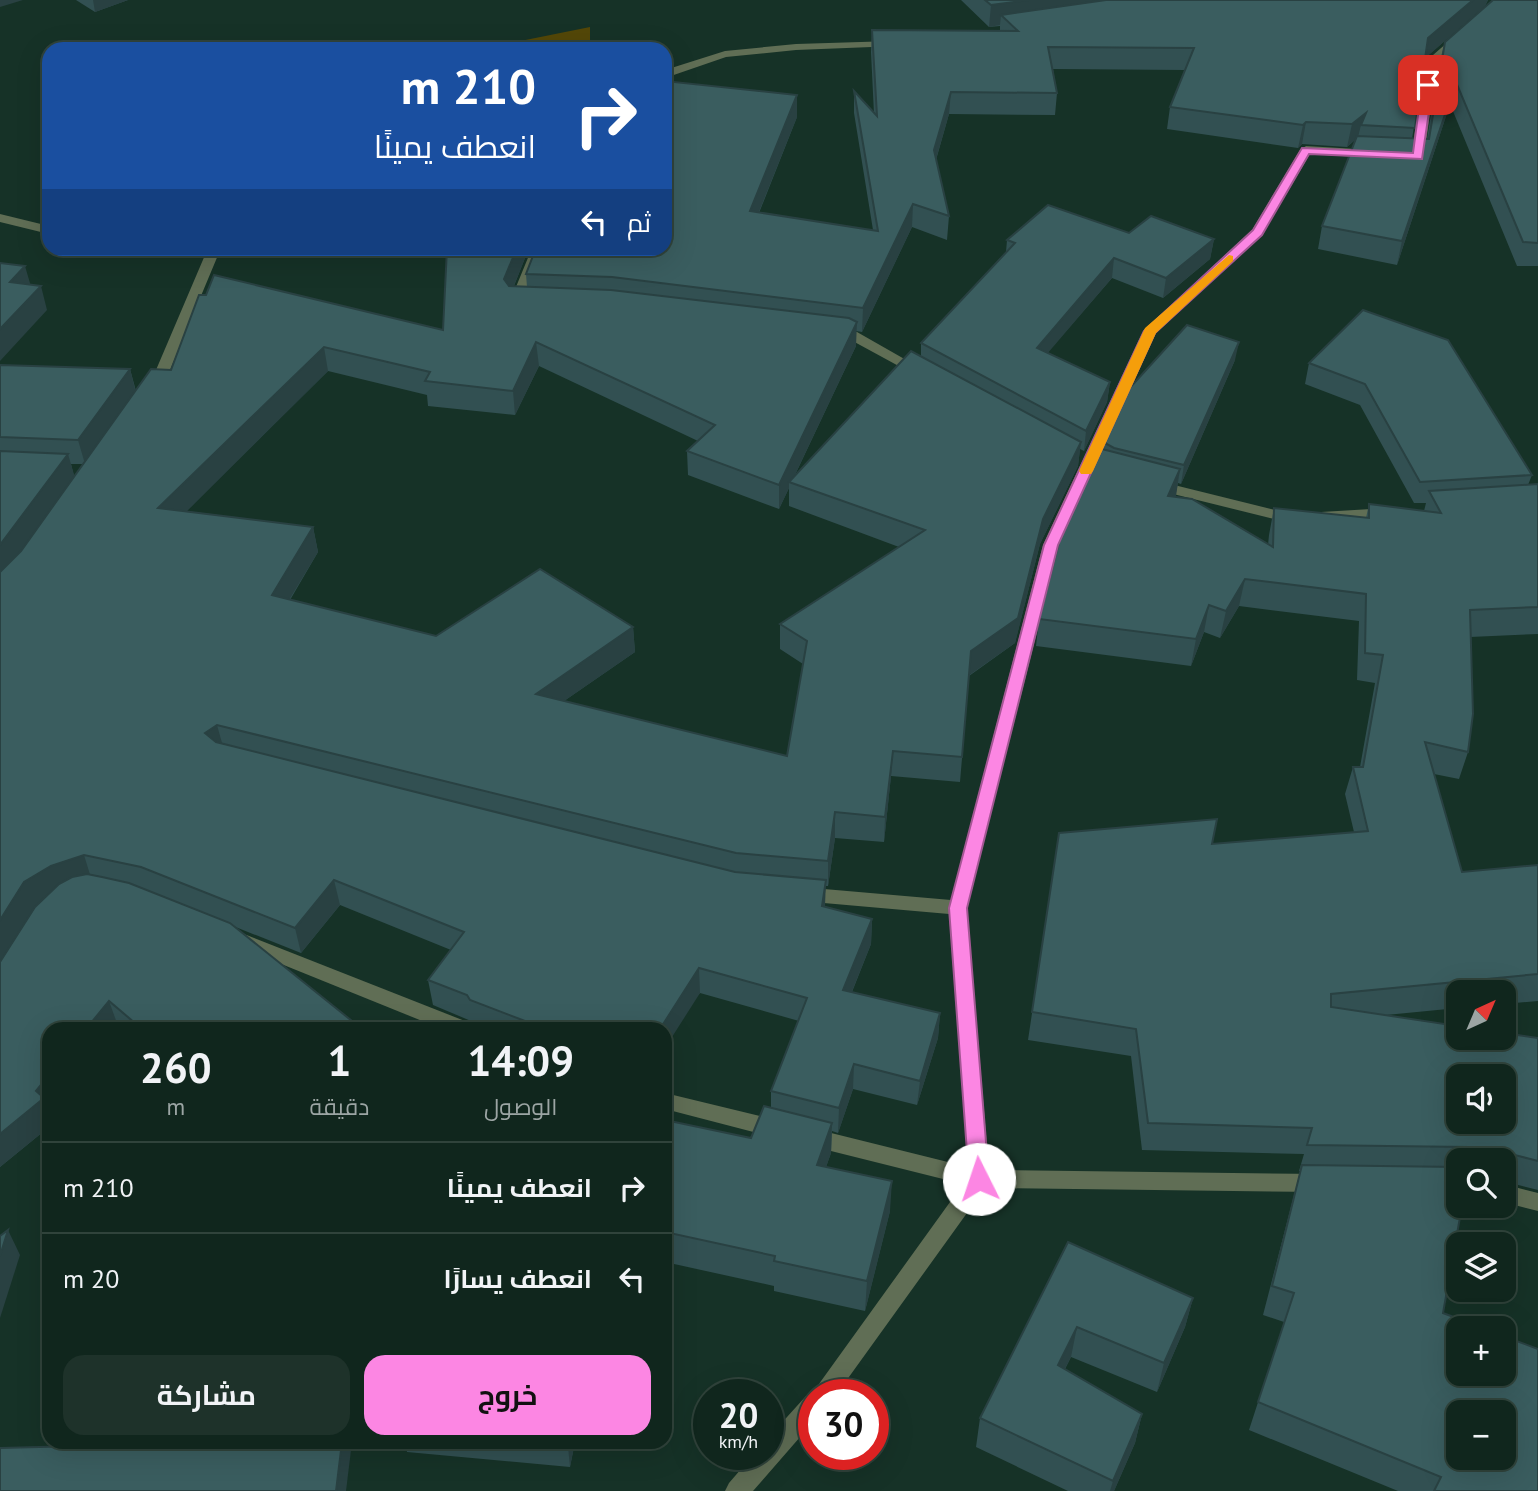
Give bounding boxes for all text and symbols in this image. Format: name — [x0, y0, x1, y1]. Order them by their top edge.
text: 210 m — [401, 54, 536, 118]
pin — [1398, 55, 1458, 115]
icon: arrive — [1409, 66, 1447, 104]
icon: right — [560, 70, 651, 161]
text: انعطف يمينًا — [374, 125, 536, 167]
icon: left — [575, 203, 613, 241]
text: ثم — [627, 206, 651, 239]
north arrow — [1446, 980, 1516, 1050]
map controls — [1446, 980, 1516, 1470]
text: 1 — [328, 1033, 351, 1088]
text: 14:09 — [467, 1033, 574, 1088]
text: 260 — [140, 1040, 212, 1095]
button: sound — [1446, 1064, 1516, 1134]
text: m — [166, 1092, 185, 1121]
text: دقيقة — [310, 1092, 369, 1121]
text: الوصول — [484, 1092, 557, 1121]
position arrow — [942, 1142, 1016, 1216]
button: search — [1446, 1148, 1516, 1218]
icon: right — [613, 1169, 651, 1207]
text: 210 m — [63, 1171, 134, 1204]
text: انعطف يمينًا — [447, 1171, 592, 1204]
button: layers — [1446, 1232, 1516, 1302]
icon: left — [613, 1260, 651, 1298]
text: 20 m — [63, 1262, 119, 1295]
text: انعطف يسارًا — [444, 1262, 592, 1295]
button: + — [1446, 1316, 1516, 1386]
button: مشاركة — [63, 1355, 350, 1435]
button: خروج — [364, 1355, 651, 1435]
speed limit sign: 30 — [798, 1379, 889, 1470]
text: 20 — [719, 1392, 758, 1438]
button: − — [1446, 1400, 1516, 1470]
text: km/h — [719, 1430, 758, 1453]

